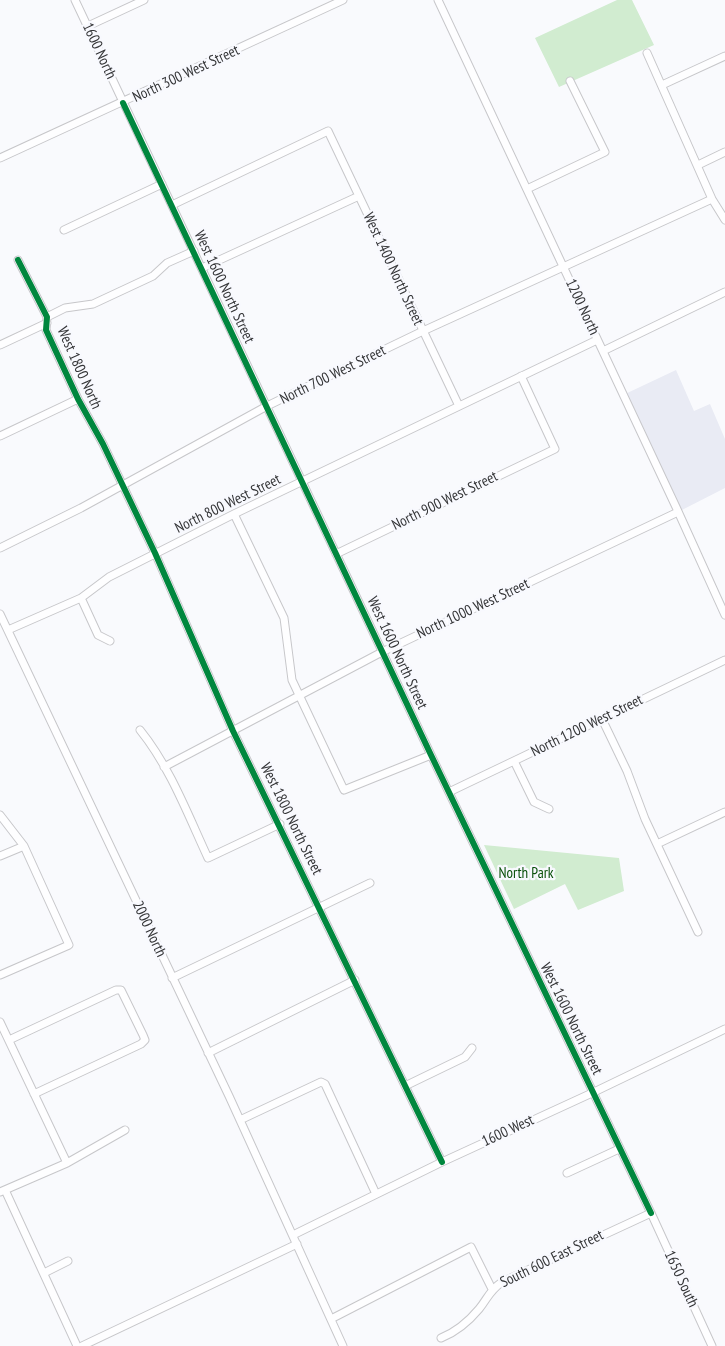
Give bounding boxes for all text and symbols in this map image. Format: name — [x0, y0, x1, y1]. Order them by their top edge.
street label: 1600 North — [78, 20, 120, 82]
street label: North 300 West Street — [130, 41, 242, 107]
street label: West 1400 North Street — [359, 210, 427, 328]
street label: West 1600 North Street — [190, 228, 258, 346]
street label: 1200 North — [561, 276, 603, 338]
street label: West 1800 North — [53, 324, 105, 412]
street label: North 700 West Street — [277, 342, 389, 408]
street label: North 900 West Street — [389, 468, 501, 534]
street label: North 800 West Street — [172, 471, 284, 537]
street label: North 1000 West Street — [414, 575, 532, 643]
street label: West 1600 North Street — [363, 594, 431, 712]
street label: North 1200 West Street — [528, 691, 646, 761]
street label: West 1800 North Street — [256, 760, 326, 878]
park label: North Park — [498, 865, 554, 883]
street label: 2000 North — [128, 898, 170, 960]
street label: West 1600 North Street — [536, 960, 606, 1078]
street label: 1600 West — [479, 1111, 537, 1151]
street label: South 600 East Street — [497, 1226, 607, 1292]
street label: 1650 South — [660, 1248, 702, 1310]

